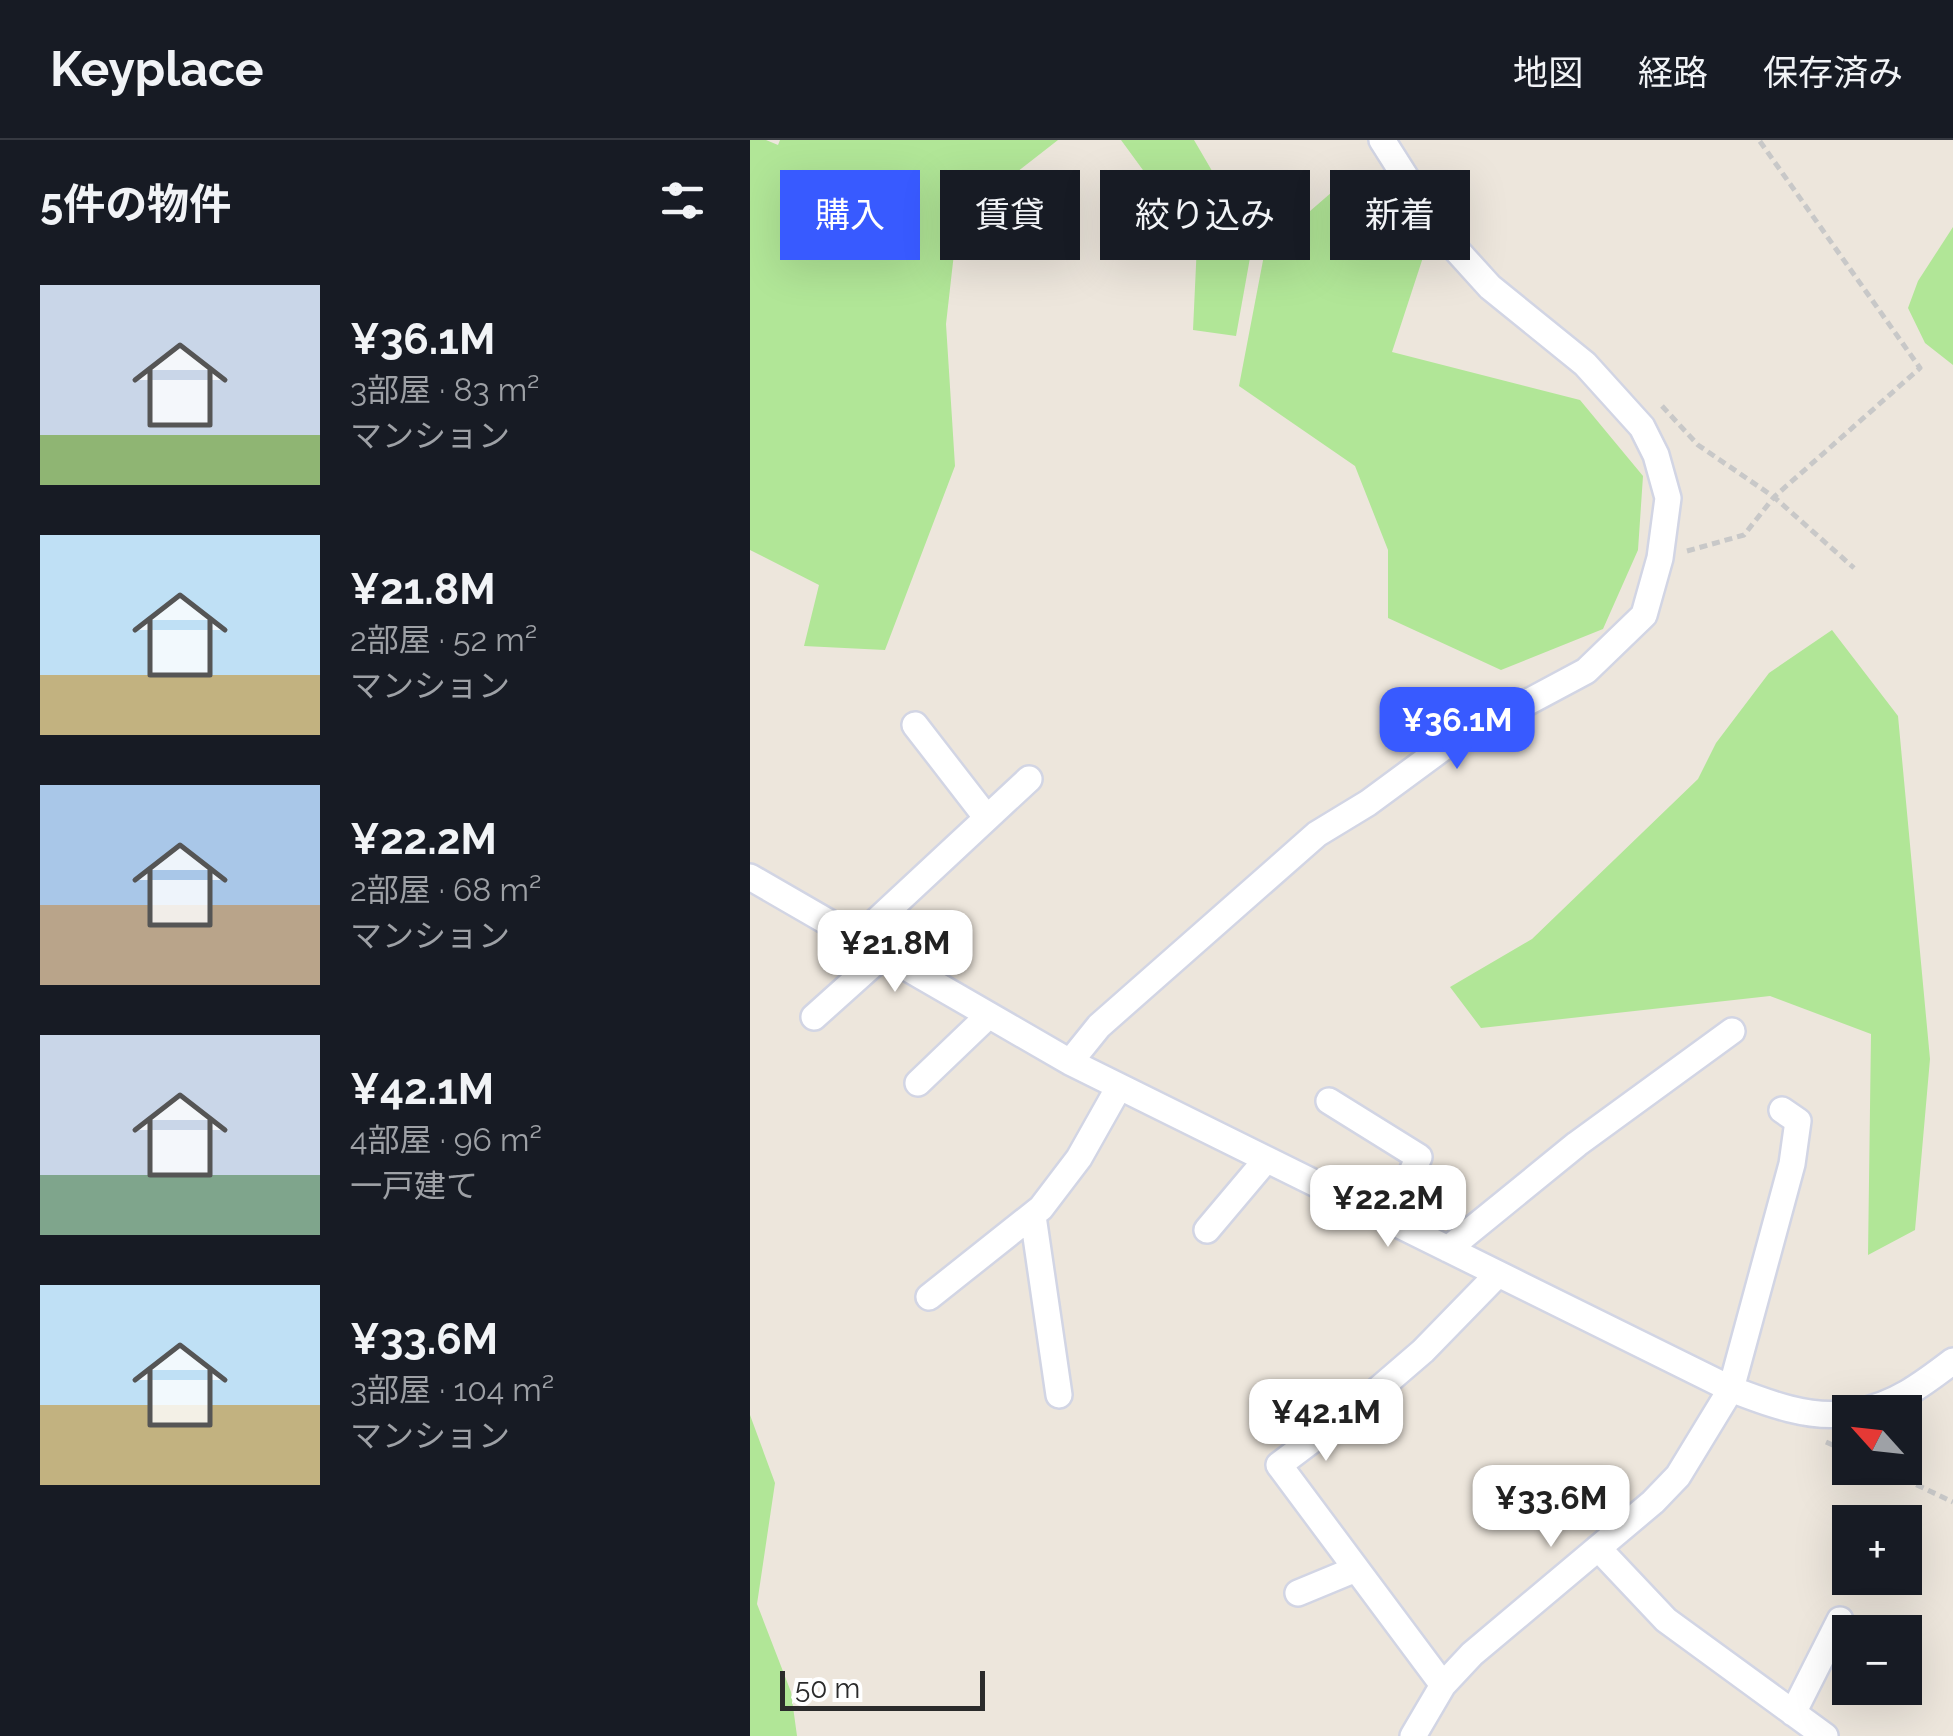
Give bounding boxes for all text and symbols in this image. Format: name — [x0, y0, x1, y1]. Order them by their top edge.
text: Keyplace — [50, 41, 264, 97]
text: 地図 — [1513, 52, 1583, 93]
text: 経路 — [1638, 52, 1708, 93]
text: 保存済み — [1763, 52, 1903, 93]
chip: 購入 — [780, 170, 920, 260]
chip: 賃貸 — [940, 170, 1080, 260]
chip: 絞り込み — [1100, 170, 1310, 260]
chip: 新着 — [1330, 170, 1470, 260]
icon: filters — [655, 173, 710, 228]
text: 5件の物件 — [40, 180, 231, 229]
text: ¥36.1M — [350, 315, 495, 364]
icon: home — [120, 325, 240, 445]
text: 3部屋 · 83 m² — [350, 371, 540, 408]
text: マンション — [350, 417, 510, 454]
text: ¥21.8M — [350, 565, 496, 614]
icon: home — [120, 575, 240, 695]
text: 2部屋 · 52 m² — [350, 621, 537, 658]
text: マンション — [350, 667, 510, 704]
pin: ¥36.1M — [1376, 687, 1538, 772]
text: ¥36.1M — [1402, 701, 1512, 738]
text: ¥22.2M — [350, 815, 497, 864]
icon: home — [120, 825, 240, 945]
text: 2部屋 · 68 m² — [350, 871, 541, 908]
pin: ¥21.8M — [814, 910, 976, 995]
text: マンション — [350, 917, 510, 954]
text: ¥21.8M — [840, 924, 950, 961]
text: ¥42.1M — [350, 1065, 494, 1114]
icon: home — [120, 1075, 240, 1195]
text: 4部屋 · 96 m² — [350, 1121, 542, 1158]
pin: ¥22.2M — [1307, 1165, 1469, 1250]
text: 一戸建て — [350, 1167, 478, 1204]
text: ¥22.2M — [1332, 1179, 1444, 1216]
text: ¥33.6M — [350, 1315, 498, 1364]
icon: home — [120, 1325, 240, 1445]
text: 3部屋 · 104 m² — [350, 1371, 554, 1408]
pin: ¥42.1M — [1245, 1379, 1407, 1464]
text: ¥42.1M — [1271, 1393, 1381, 1430]
north arrow — [1832, 1395, 1922, 1485]
map controls — [1832, 1395, 1922, 1705]
text: マンション — [350, 1417, 510, 1454]
pin: ¥33.6M — [1470, 1465, 1632, 1550]
text: ¥33.6M — [1495, 1479, 1607, 1516]
button: + — [1832, 1505, 1922, 1595]
button: − — [1832, 1615, 1922, 1705]
scale bar — [780, 1666, 985, 1710]
text: 50 m — [795, 1672, 860, 1705]

